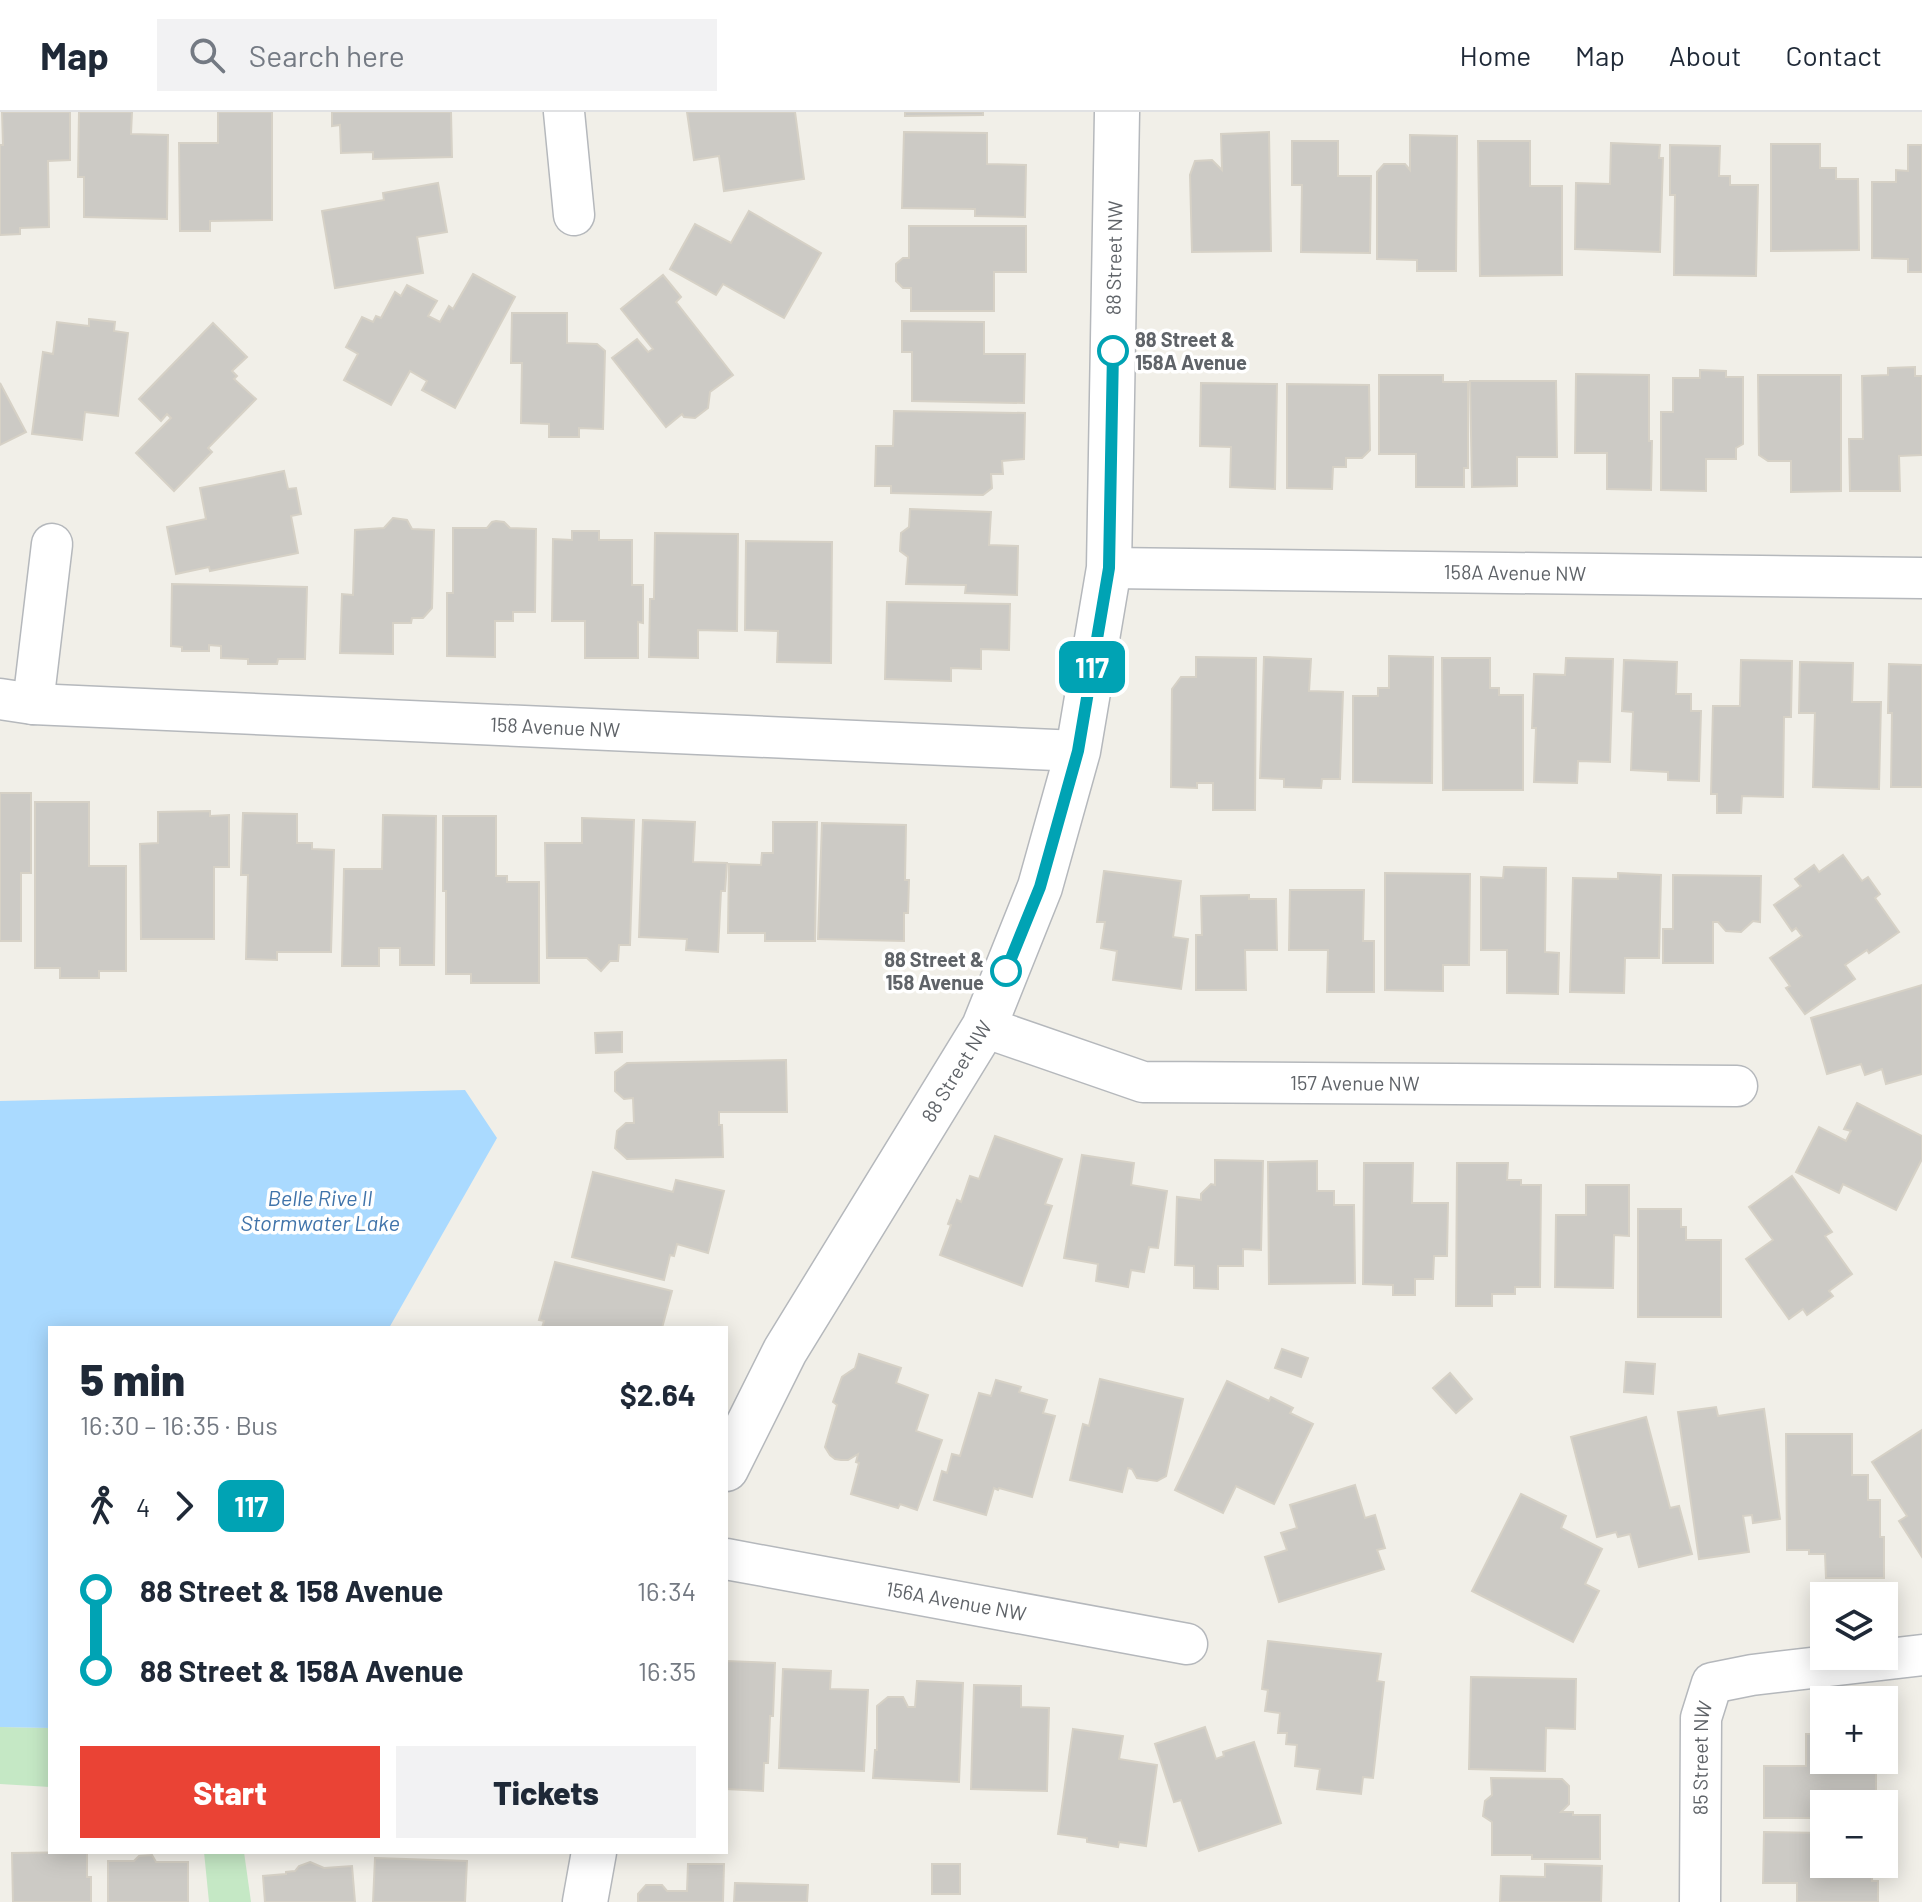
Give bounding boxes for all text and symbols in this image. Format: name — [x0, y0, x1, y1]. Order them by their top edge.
search box — [157, 19, 717, 91]
text: Map — [40, 32, 109, 78]
icon: search — [185, 33, 229, 77]
text: Search here — [249, 37, 405, 73]
text: Home — [1460, 38, 1531, 72]
text: Map — [1575, 38, 1625, 72]
text: About — [1669, 38, 1741, 72]
text: Contact — [1785, 38, 1882, 72]
street label: 88 Street NW — [1100, 200, 1126, 315]
place label: 88 Street & 158A Avenue — [1135, 327, 1247, 374]
marker: 88 Street & 158A Avenue — [1098, 336, 1128, 366]
street label: 158A Avenue NW — [1444, 559, 1587, 585]
line badge: 117 — [1046, 641, 1138, 693]
text: 117 — [1075, 650, 1109, 684]
street label: 158 Avenue NW — [489, 712, 621, 741]
place label: 88 Street & 158 Avenue — [884, 947, 984, 994]
marker: 88 Street & 158 Avenue — [991, 956, 1021, 986]
street label: 88 Street NW — [916, 1015, 996, 1126]
street label: 157 Avenue NW — [1290, 1070, 1420, 1095]
water label: Belle Rive II Stormwater Lake — [240, 1184, 400, 1235]
text: 5 min — [80, 1352, 185, 1405]
text: $2.64 — [620, 1376, 696, 1412]
text: 16:30 – 16:35 · Bus — [80, 1409, 278, 1440]
icon: walk — [80, 1484, 124, 1528]
icon: forward — [162, 1484, 206, 1528]
text: 117 — [234, 1489, 268, 1523]
text: 4 — [136, 1491, 150, 1522]
text: 88 Street & 158 Avenue — [140, 1572, 443, 1608]
text: 16:34 — [637, 1575, 696, 1606]
street label: 156A Avenue NW — [884, 1576, 1029, 1625]
map controls — [1810, 1582, 1898, 1878]
button: layers — [1810, 1582, 1898, 1670]
text: 88 Street & 158A Avenue — [140, 1652, 464, 1688]
text: 16:35 — [638, 1655, 696, 1686]
button: + — [1810, 1686, 1898, 1774]
street label: 85 Street NW — [1687, 1697, 1717, 1815]
button: Start — [80, 1746, 380, 1838]
button: Tickets — [396, 1746, 696, 1838]
button: − — [1810, 1790, 1898, 1878]

